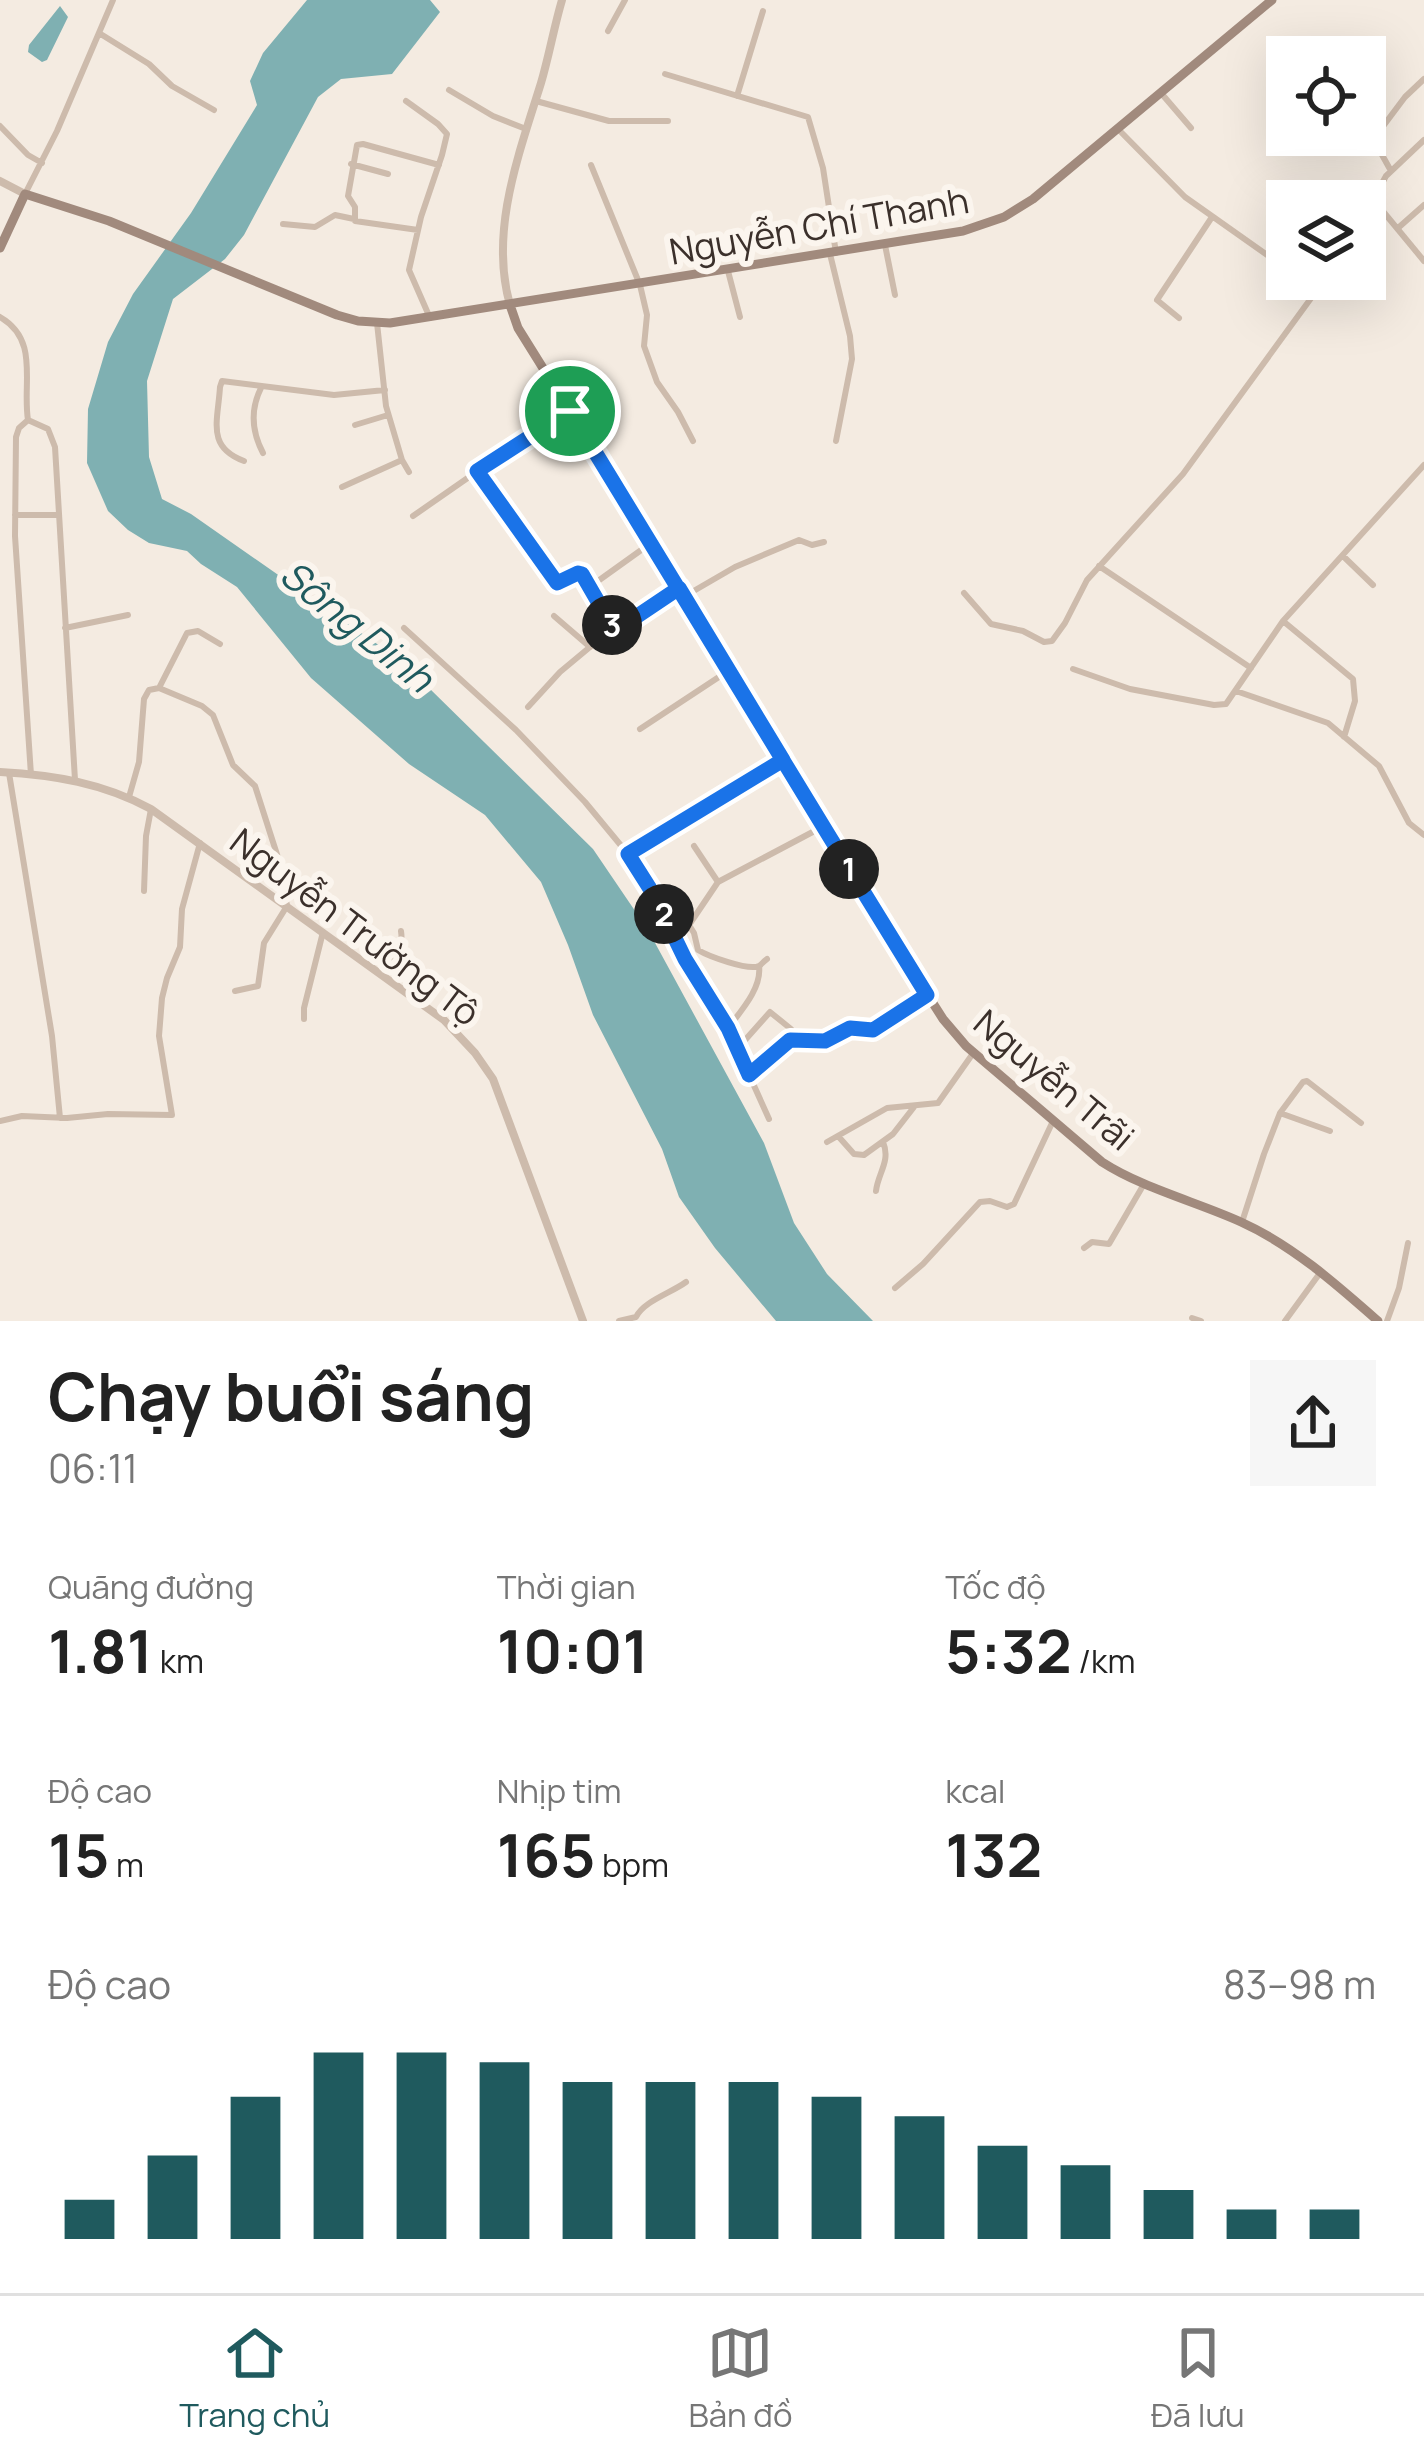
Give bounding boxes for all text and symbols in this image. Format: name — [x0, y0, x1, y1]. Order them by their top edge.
map controls — [1266, 36, 1386, 300]
button: locate — [1266, 36, 1386, 156]
street label: Nguyễn Chí Thanh — [665, 175, 972, 276]
button: layers — [1266, 180, 1386, 300]
pin — [519, 360, 621, 462]
icon: arrive — [537, 378, 603, 444]
water label: Sông Dinh — [270, 547, 447, 705]
pin: 3 — [582, 595, 642, 655]
text: 3 — [602, 602, 622, 647]
street label: Nguyễn Trường Tộ — [221, 817, 490, 1037]
pin: 1 — [819, 839, 879, 899]
text: 1 — [842, 846, 856, 891]
pin: 2 — [634, 884, 694, 944]
text: 2 — [654, 891, 674, 936]
street label: Nguyễn Trãi — [964, 998, 1145, 1161]
text: Chạy buổi sáng — [48, 1351, 534, 1441]
button: share — [1250, 1360, 1376, 1486]
text: 06:11 — [48, 1441, 138, 1495]
text: Quãng đường — [48, 1564, 254, 1609]
text: Thời gian — [497, 1564, 636, 1609]
text: Tốc độ — [945, 1564, 1046, 1609]
text: 1.81 — [48, 1609, 153, 1691]
text: 10:01 — [497, 1609, 649, 1691]
text: 5:32 — [945, 1609, 1072, 1691]
text: km — [153, 1638, 204, 1683]
text: /km — [1072, 1638, 1135, 1683]
text: Độ cao — [48, 1768, 152, 1813]
text: Nhịp tim — [497, 1768, 622, 1813]
text: kcal — [945, 1768, 1006, 1813]
text: 15 — [48, 1813, 109, 1895]
text: 165 — [497, 1813, 595, 1895]
text: 132 — [945, 1813, 1042, 1895]
text: m — [109, 1842, 144, 1887]
text: bpm — [595, 1842, 669, 1887]
text: Độ cao — [48, 1957, 171, 2011]
text: 83–98 m — [1223, 1957, 1376, 2011]
tab: Trang chủ — [179, 2320, 330, 2437]
tab: Bản đồ — [689, 2320, 792, 2437]
tab: Đã lưu — [1151, 2320, 1245, 2437]

